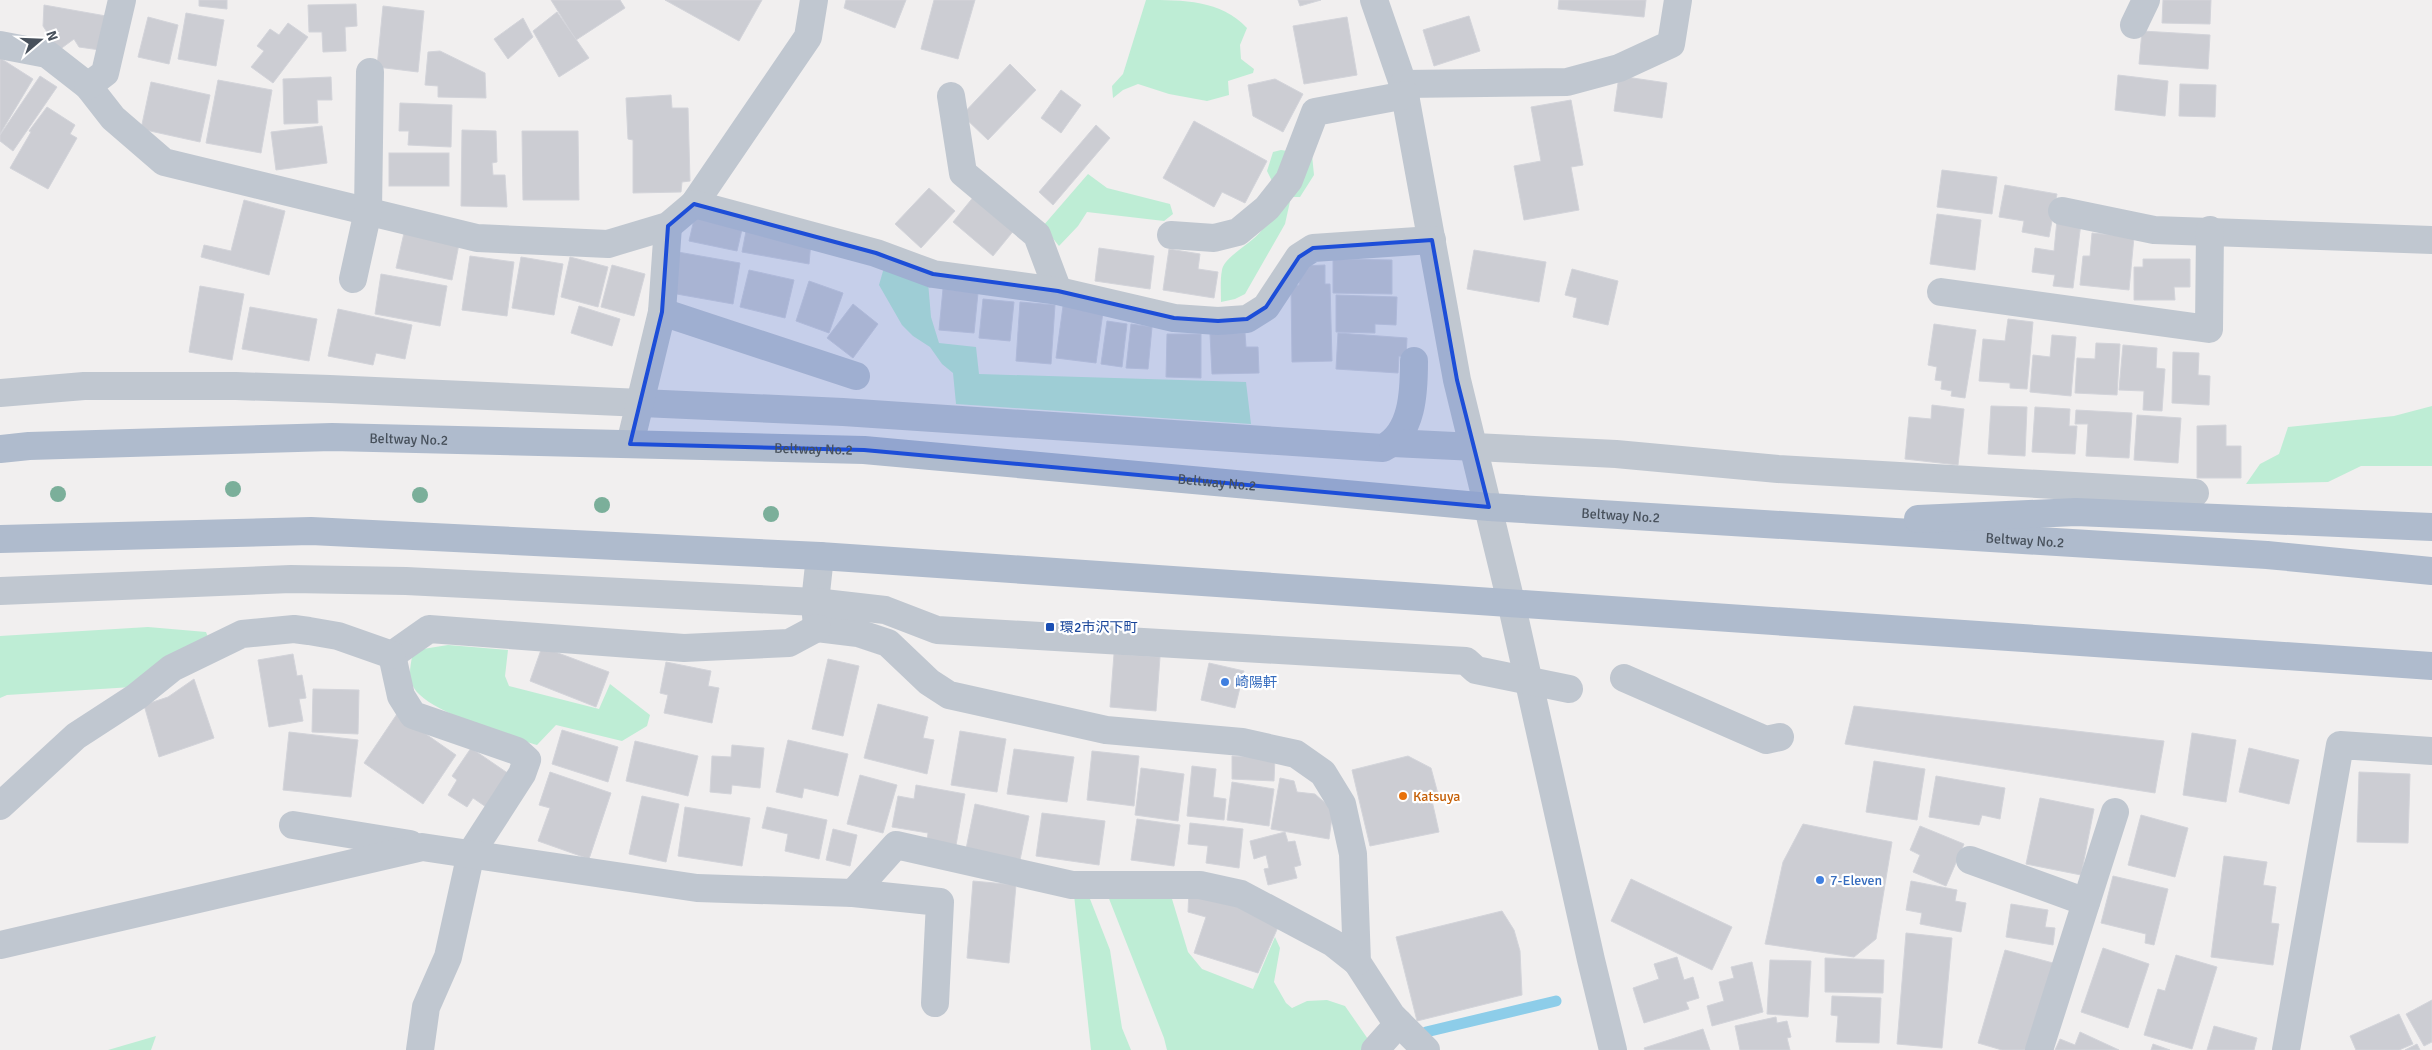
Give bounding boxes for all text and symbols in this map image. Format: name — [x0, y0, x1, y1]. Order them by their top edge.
north arrow — [15, 15, 65, 65]
text: N — [42, 29, 61, 43]
street label: Beltway No.2 — [369, 429, 448, 448]
street label: Beltway No.2 — [774, 439, 853, 458]
street label: Beltway No.2 — [1177, 470, 1257, 494]
street label: Beltway No.2 — [1581, 504, 1661, 526]
street label: Beltway No.2 — [1985, 529, 2065, 551]
place label: 環2市沢下町 — [1060, 619, 1138, 636]
marker: 環2市沢下町 — [1044, 621, 1056, 633]
place label: 崎陽軒 — [1235, 674, 1277, 691]
marker: 崎陽軒 — [1219, 676, 1231, 688]
place label: Katsuya — [1413, 788, 1460, 805]
marker: Katsuya — [1397, 790, 1409, 802]
place label: 7-Eleven — [1830, 872, 1882, 889]
marker: 7-Eleven — [1814, 874, 1826, 886]

